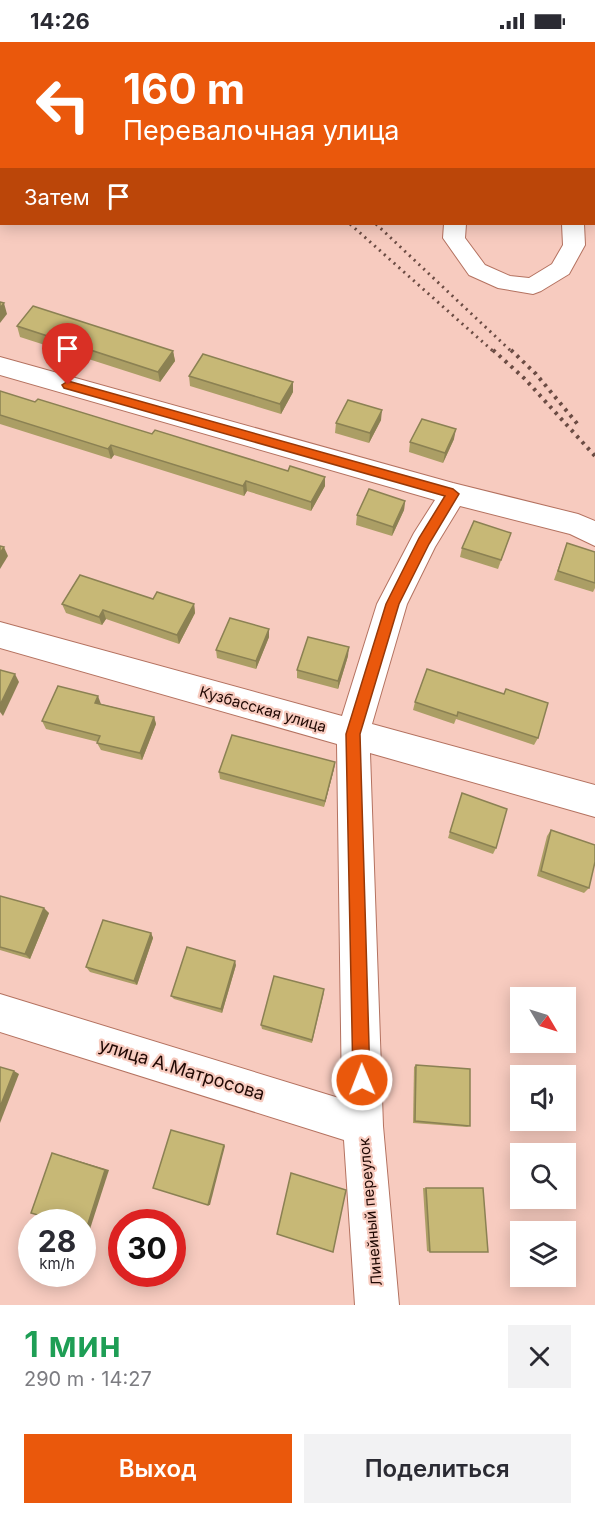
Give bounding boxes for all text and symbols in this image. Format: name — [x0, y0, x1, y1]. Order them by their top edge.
text: 14:26 — [30, 8, 90, 34]
text: 160 m — [123, 63, 245, 114]
icon: left — [24, 66, 102, 144]
text: Перевалочная улица — [123, 114, 400, 147]
icon: arrive — [102, 180, 135, 213]
text: Затем — [24, 184, 90, 210]
pin — [42, 323, 93, 385]
icon: arrive — [51, 332, 84, 365]
street label: Кузбасская улица — [197, 682, 329, 736]
north arrow — [510, 987, 576, 1053]
map controls — [510, 987, 576, 1287]
street label: улица А.Матросова — [97, 1034, 267, 1104]
position arrow — [330, 1048, 394, 1112]
button: sound — [510, 1065, 576, 1131]
street label: Линейный переулок — [354, 1137, 386, 1287]
button: search — [510, 1143, 576, 1209]
speed limit sign: 30 — [108, 1209, 186, 1287]
button: layers — [510, 1221, 576, 1287]
text: 28 — [38, 1223, 76, 1259]
text: km/h — [39, 1254, 75, 1273]
text: 1 мин — [24, 1322, 121, 1366]
button: close — [508, 1325, 571, 1388]
text: 290 m · 14:27 — [24, 1367, 152, 1391]
button: Выход — [24, 1434, 292, 1503]
button: Поделиться — [304, 1434, 571, 1503]

